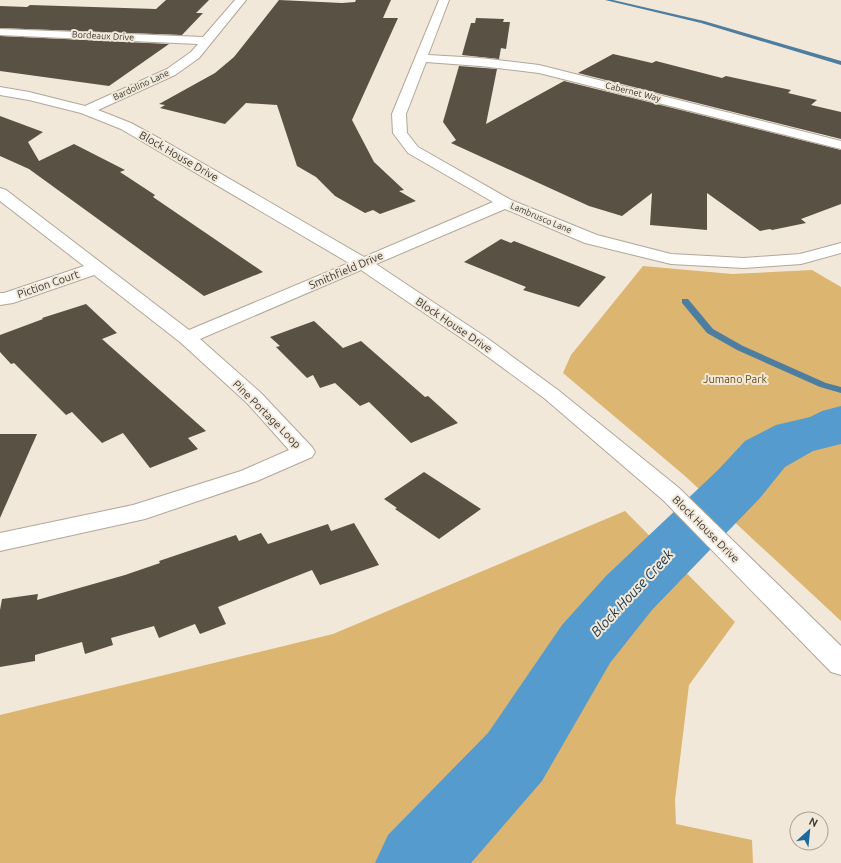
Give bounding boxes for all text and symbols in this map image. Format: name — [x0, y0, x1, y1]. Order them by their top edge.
street label: Bordeaux Drive — [72, 29, 134, 43]
street label: Bardolino Lane — [111, 68, 171, 102]
street label: Cabernet Way — [604, 80, 662, 104]
street label: Block House Drive — [137, 128, 221, 184]
street label: Lambrusco Lane — [509, 201, 573, 235]
street label: Smithfield Drive — [307, 249, 385, 291]
street label: Piction Court — [16, 268, 81, 300]
street label: Block House Drive — [414, 295, 494, 355]
park label: Jumano Park — [703, 373, 767, 385]
street label: Pine Portage Loop — [231, 378, 303, 450]
street label: Block House Drive — [670, 493, 742, 565]
water label: Block House Creek — [588, 546, 677, 640]
north arrow — [789, 811, 829, 851]
text: N — [807, 815, 820, 829]

